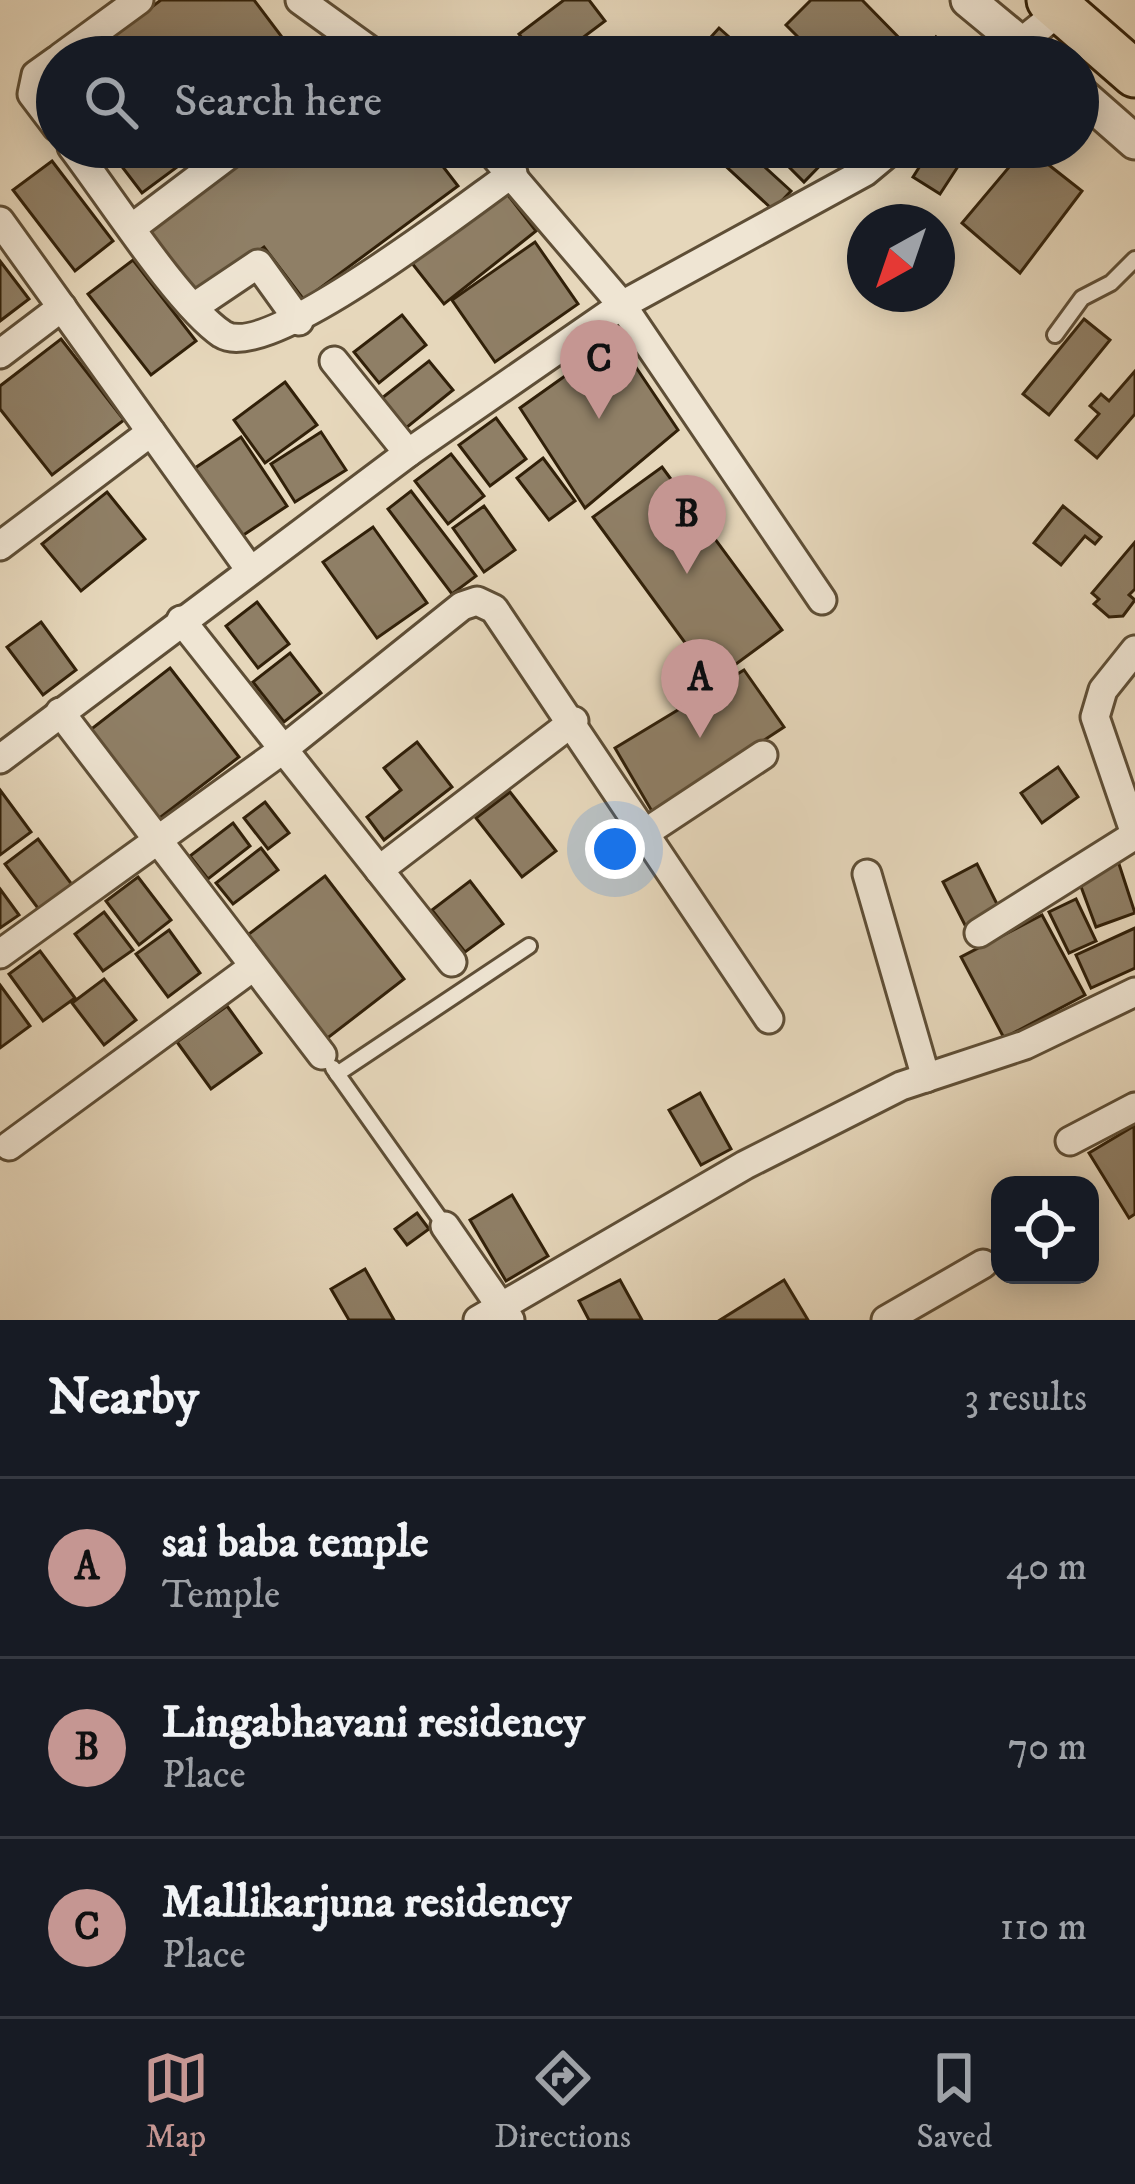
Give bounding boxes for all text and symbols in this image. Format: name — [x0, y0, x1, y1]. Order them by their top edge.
search box — [36, 36, 1099, 168]
icon: search — [78, 69, 144, 135]
text: Search here — [174, 74, 382, 130]
north arrow — [847, 204, 955, 312]
pin: C — [560, 320, 638, 419]
pin: B — [648, 475, 726, 574]
pin: A — [661, 639, 739, 738]
your location — [585, 819, 645, 879]
map controls — [991, 1176, 1099, 1284]
button: locate — [991, 1176, 1099, 1284]
text: Nearby — [48, 1366, 199, 1430]
text: 3 results — [964, 1374, 1087, 1423]
text: sai baba temple — [162, 1515, 429, 1571]
text: A — [75, 1543, 99, 1592]
text: 40 m — [1006, 1543, 1087, 1592]
text: Temple — [162, 1571, 280, 1620]
text: Lingabhavani residency — [162, 1695, 585, 1751]
text: B — [75, 1723, 99, 1772]
text: 70 m — [1008, 1723, 1087, 1772]
text: Place — [162, 1751, 246, 1800]
text: Mallikarjuna residency — [162, 1875, 571, 1931]
text: C — [74, 1903, 100, 1952]
text: 110 m — [1000, 1903, 1087, 1952]
text: Place — [162, 1931, 246, 1980]
tab: Map — [143, 2045, 209, 2158]
tab: Directions — [494, 2045, 631, 2158]
tab: Saved — [916, 2045, 992, 2158]

